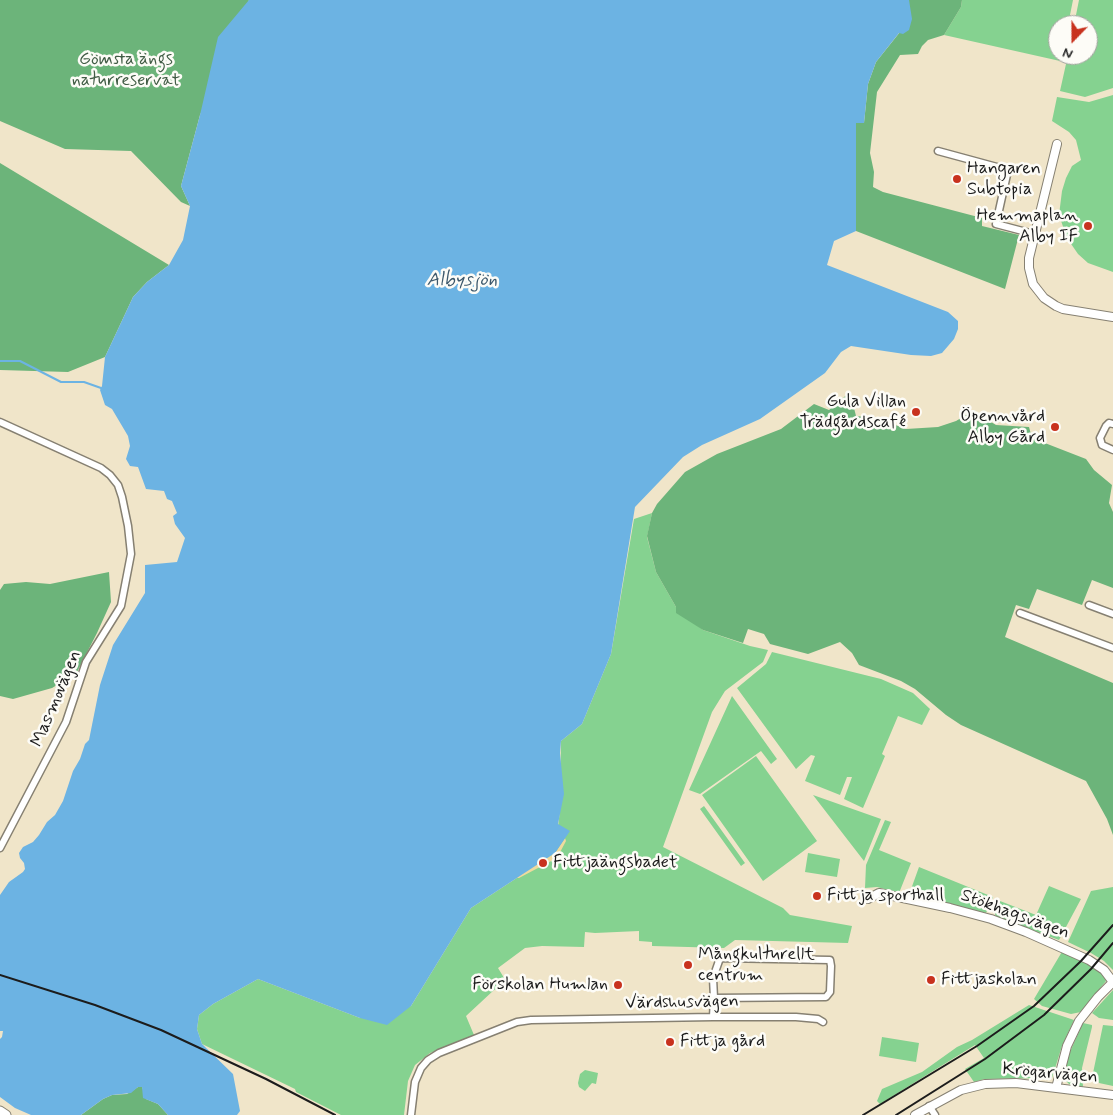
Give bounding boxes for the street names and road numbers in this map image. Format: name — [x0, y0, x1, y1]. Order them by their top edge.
street label: Masmovägen — [27, 648, 87, 750]
street label: Stökhagsvägen — [958, 885, 1072, 945]
street label: Värdshusvägen — [625, 991, 739, 1015]
street label: Krögarvägen — [1001, 1059, 1099, 1089]

